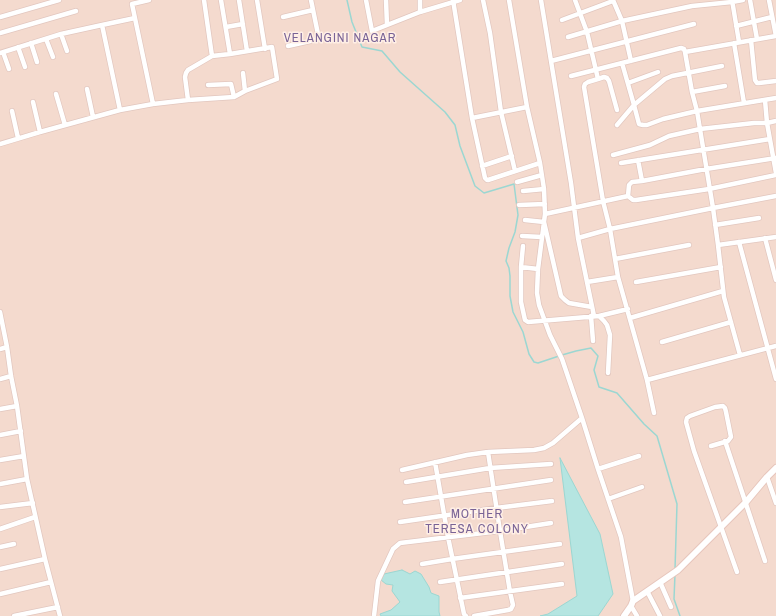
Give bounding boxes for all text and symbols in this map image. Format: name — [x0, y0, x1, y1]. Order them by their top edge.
district label: VELANGINI NAGAR — [284, 31, 396, 47]
district label: MOTHER TERESA COLONY — [425, 507, 529, 538]

